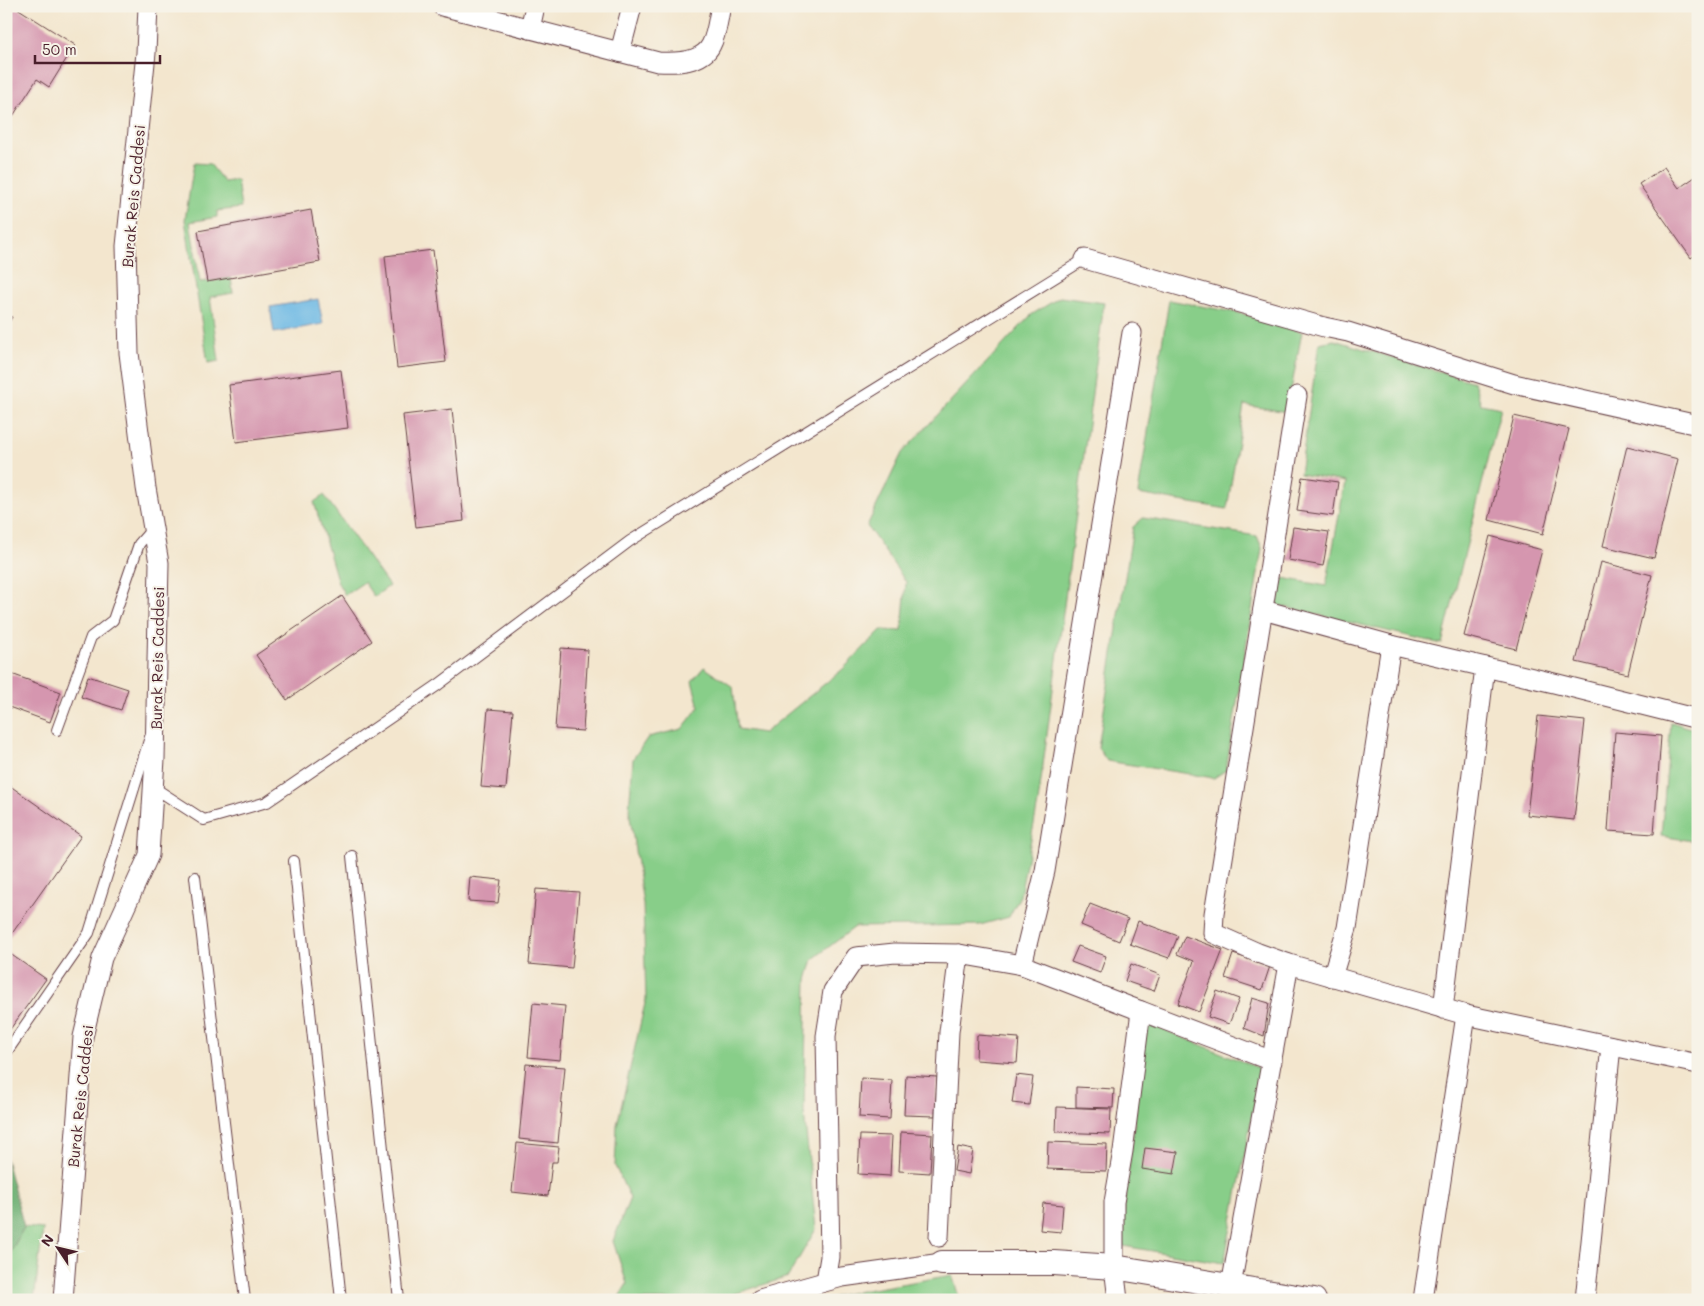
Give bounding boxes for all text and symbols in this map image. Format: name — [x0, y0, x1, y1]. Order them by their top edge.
scale bar — [35, 32, 160, 64]
text: 50 m — [42, 39, 77, 59]
street label: Burak Reis Caddesi — [117, 124, 149, 268]
street label: Burak Reis Caddesi — [146, 586, 168, 730]
street label: Burak Reis Caddesi — [63, 1024, 97, 1168]
north arrow — [32, 1224, 82, 1274]
text: N — [36, 1230, 58, 1250]

